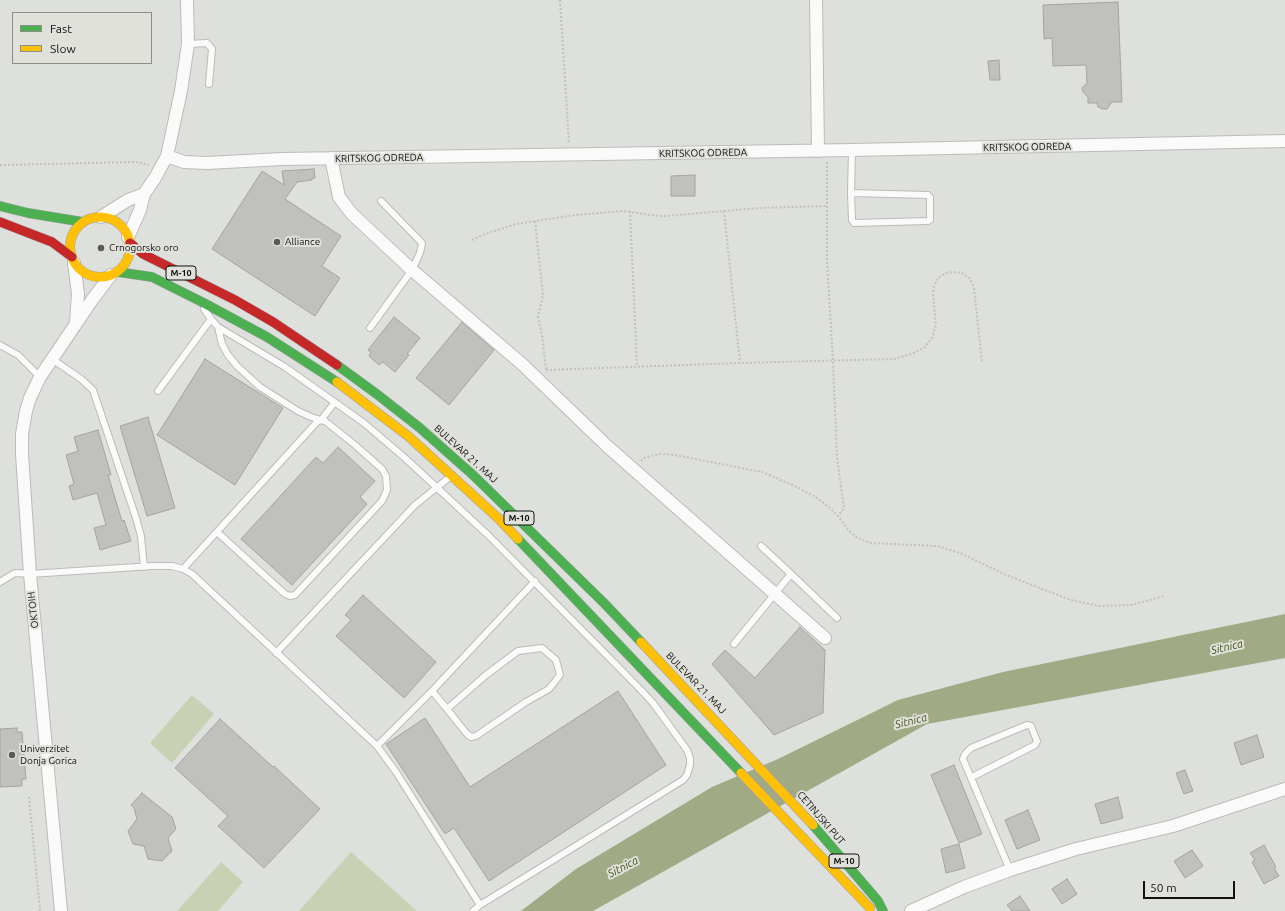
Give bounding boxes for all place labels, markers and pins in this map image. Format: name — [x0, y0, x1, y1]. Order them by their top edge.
place label: Alliance — [285, 236, 320, 248]
marker: Alliance — [272, 237, 282, 247]
place label: Crnogorsko oro — [109, 242, 179, 254]
marker: Crnogorsko oro — [96, 243, 106, 253]
place label: Univerzitet Donja Gorica — [20, 743, 77, 766]
marker: Univerzitet Donja Gorica — [7, 750, 17, 760]

